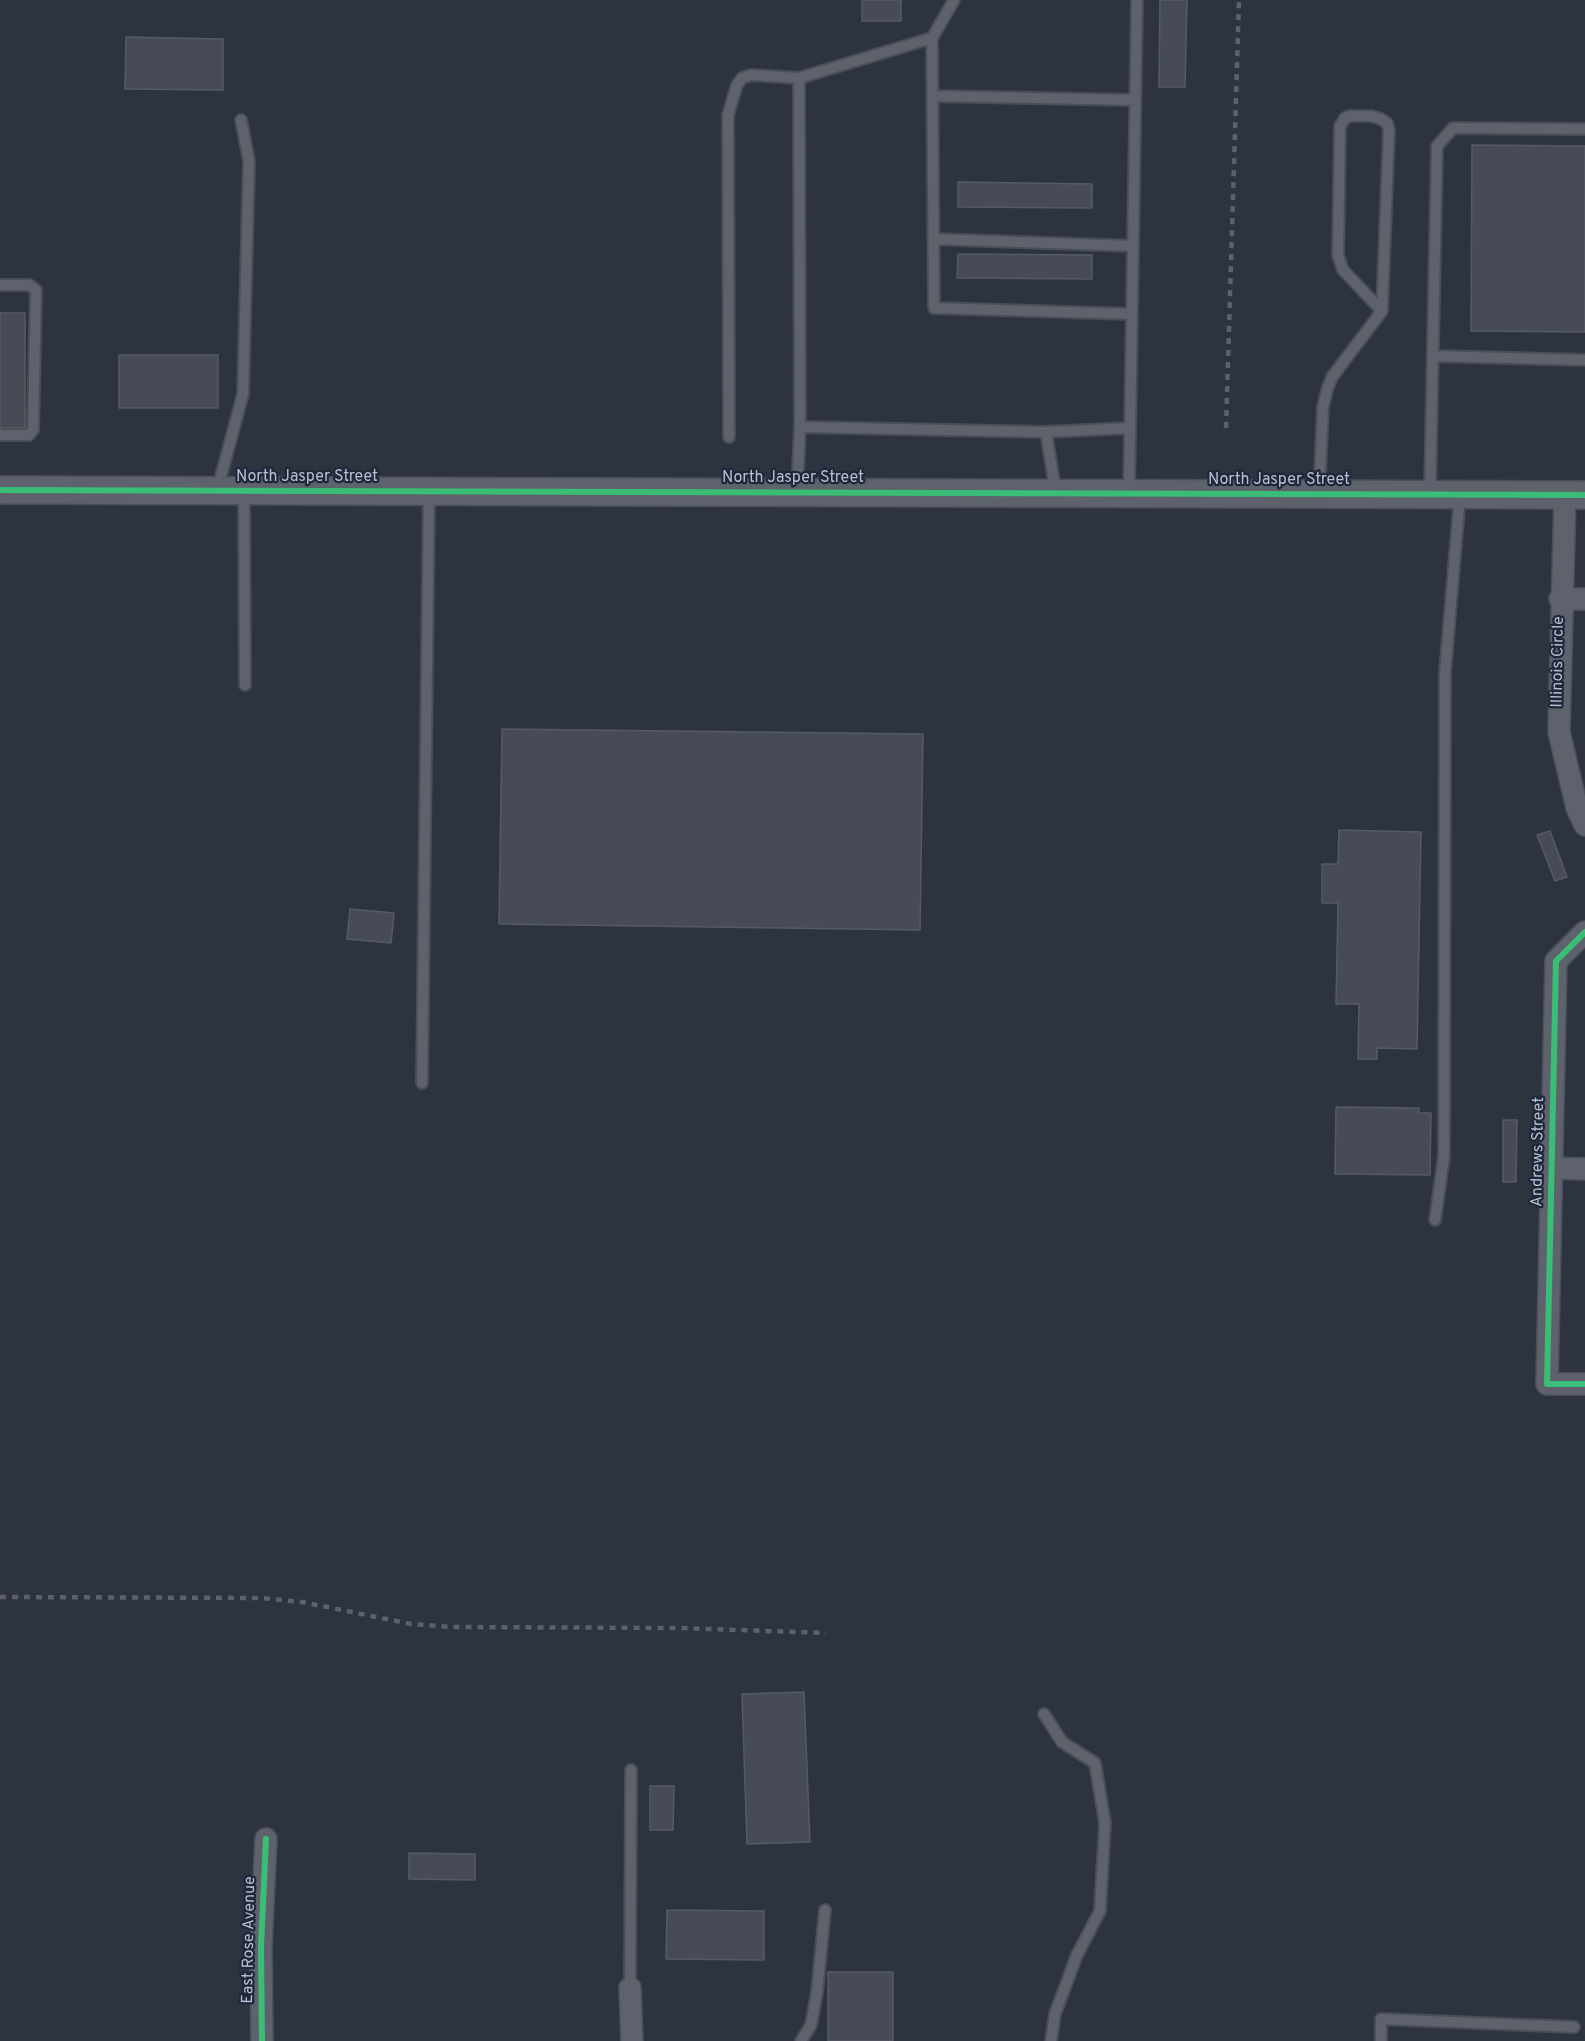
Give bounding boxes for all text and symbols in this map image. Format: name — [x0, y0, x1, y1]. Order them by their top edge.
street label: North Jasper Street — [236, 468, 378, 488]
street label: North Jasper Street — [722, 469, 864, 489]
street label: North Jasper Street — [1208, 471, 1350, 491]
street label: Illinois Circle — [1549, 616, 1569, 708]
street label: Andrews Street — [1528, 1097, 1550, 1207]
street label: East Rose Avenue — [239, 1876, 261, 2004]

